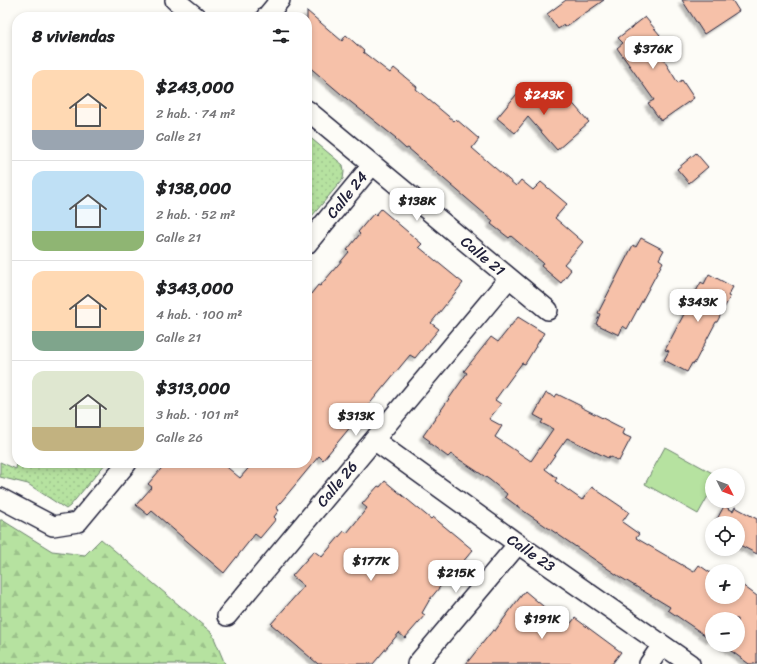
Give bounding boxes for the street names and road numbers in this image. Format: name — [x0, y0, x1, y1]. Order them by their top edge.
street label: Calle 24 — [320, 165, 374, 225]
street label: Calle 21 — [455, 229, 511, 283]
street label: Calle 26 — [310, 455, 364, 513]
street label: Calle 23 — [501, 527, 561, 579]

